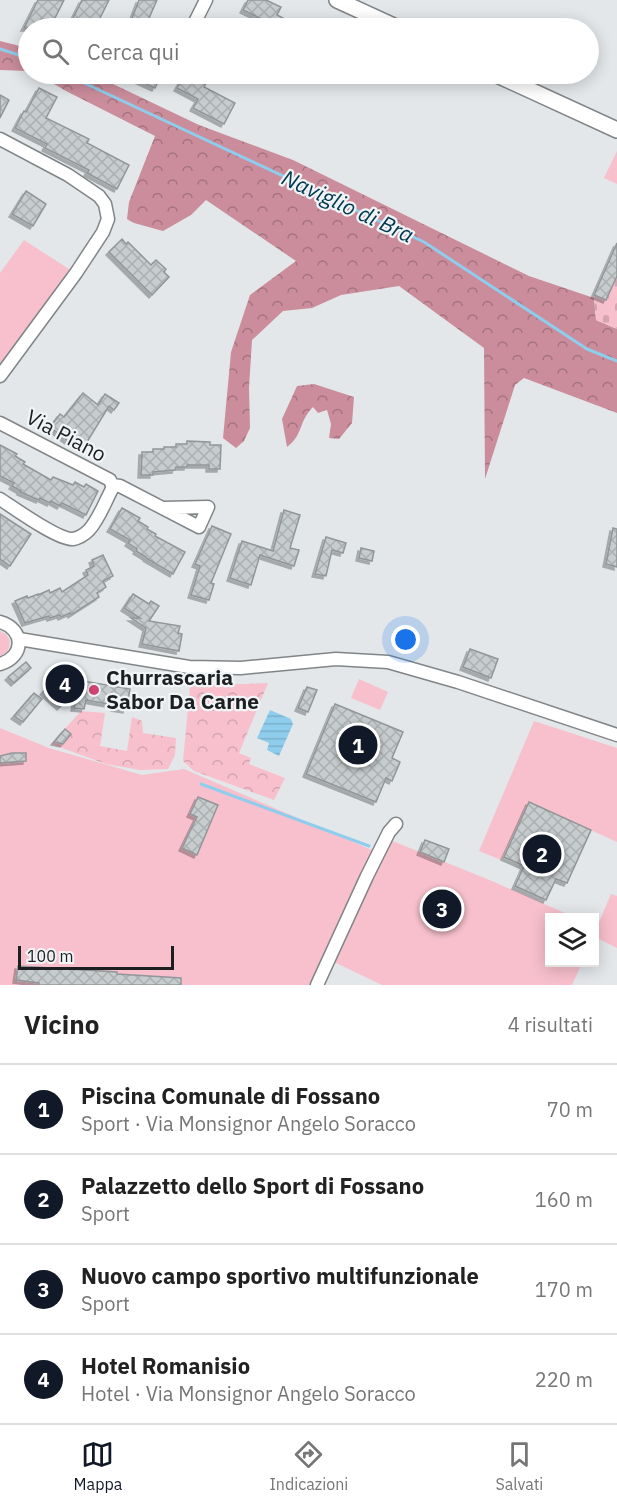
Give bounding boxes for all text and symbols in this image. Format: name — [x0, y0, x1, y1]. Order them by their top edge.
search box — [18, 18, 599, 84]
icon: search — [39, 35, 72, 68]
text: Cerca qui — [87, 37, 179, 66]
water label: Naviglio di Bra — [278, 162, 419, 249]
street label: Via Piano — [21, 402, 111, 468]
your location — [391, 625, 420, 654]
pin: 4 — [46, 662, 84, 706]
place label: Churrascaria Sabor Da Carne — [106, 663, 259, 715]
marker: Churrascaria Sabor Da Carne — [87, 683, 101, 697]
pin: 1 — [338, 722, 378, 768]
pin: 2 — [522, 832, 562, 876]
pin: 3 — [422, 886, 462, 932]
map controls — [545, 913, 599, 967]
button: layers — [545, 913, 599, 967]
scale bar — [18, 943, 174, 970]
text: 100 m — [27, 946, 74, 966]
text: Vicino — [24, 1007, 99, 1041]
text: 4 risultati — [508, 1011, 593, 1038]
text: Piscina Comunale di Fossano — [81, 1081, 380, 1110]
text: 1 — [38, 1096, 50, 1123]
text: 70 m — [547, 1096, 593, 1123]
text: Sport · Via Monsignor Angelo Soracco — [81, 1110, 416, 1137]
text: Palazzetto dello Sport di Fossano — [81, 1171, 424, 1200]
text: 2 — [38, 1186, 50, 1213]
text: 160 m — [535, 1186, 593, 1213]
text: Sport — [81, 1200, 130, 1227]
text: Nuovo campo sportivo multifunzionale — [81, 1261, 479, 1290]
text: 3 — [38, 1276, 50, 1303]
text: 170 m — [535, 1276, 593, 1303]
text: Sport — [81, 1290, 130, 1317]
text: Hotel Romanisio — [81, 1351, 250, 1380]
text: 4 — [38, 1366, 50, 1393]
text: 220 m — [535, 1366, 593, 1393]
text: Hotel · Via Monsignor Angelo Soracco — [81, 1380, 416, 1407]
tab: Mappa — [74, 1438, 122, 1494]
tab: Indicazioni — [269, 1438, 348, 1494]
tab: Salvati — [495, 1438, 543, 1494]

